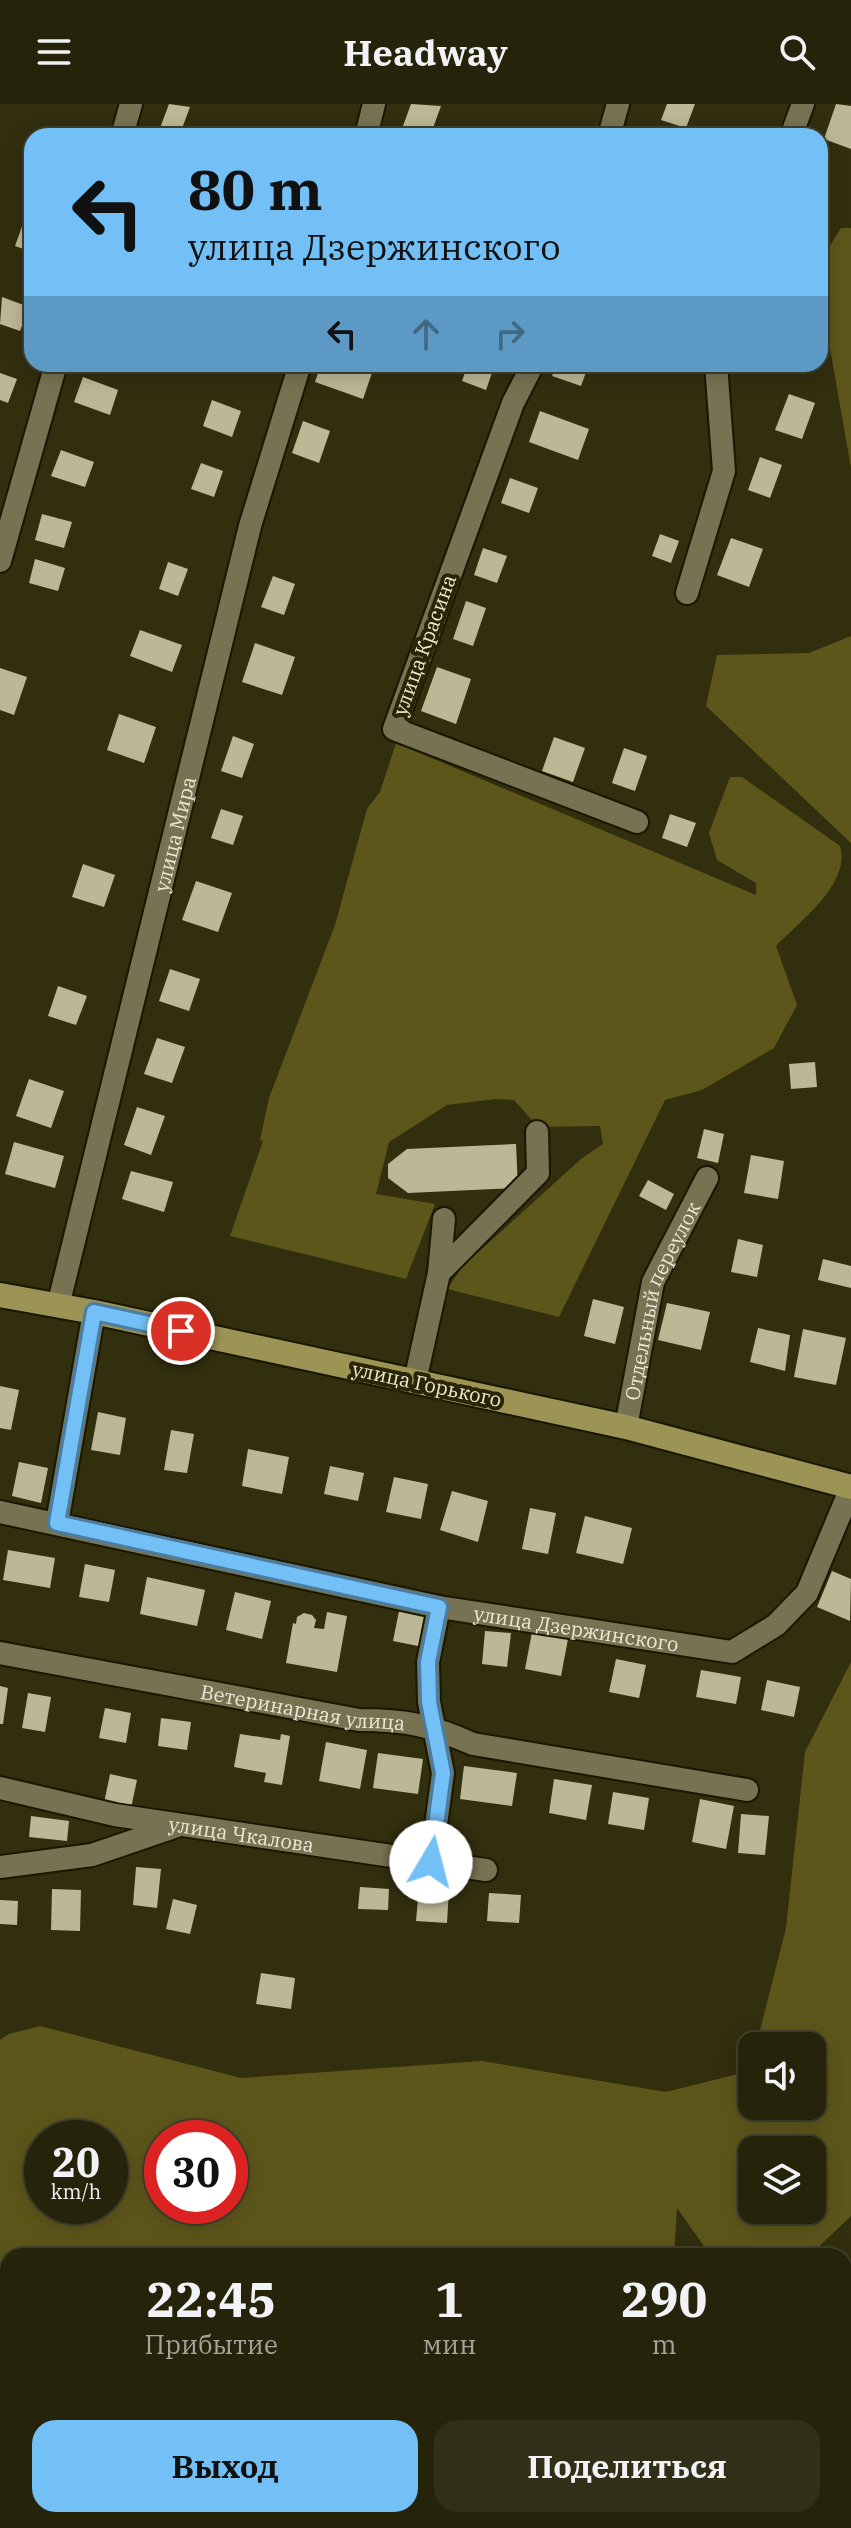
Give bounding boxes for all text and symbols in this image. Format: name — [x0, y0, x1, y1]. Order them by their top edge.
text: Headway — [343, 29, 508, 76]
icon: menu — [32, 30, 76, 74]
icon: search — [775, 30, 819, 74]
text: 80 m — [188, 153, 323, 225]
icon: left — [56, 160, 160, 264]
text: улица Дзержинского — [188, 223, 560, 270]
icon: left — [320, 312, 364, 356]
icon: ahead — [404, 312, 448, 356]
icon: right — [488, 312, 532, 356]
street label: улица Красина — [386, 571, 462, 719]
street label: улица Мира — [147, 773, 201, 895]
street label: Отдельный переулок — [618, 1196, 706, 1403]
pin — [147, 1297, 215, 1365]
icon: arrive — [159, 1309, 203, 1353]
street label: улица Горького — [350, 1355, 504, 1413]
street label: улица Дзержинского — [472, 1599, 681, 1657]
street label: Ветеринарная улица — [199, 1677, 407, 1736]
street label: улица Чкалова — [167, 1810, 316, 1858]
position arrow — [389, 1820, 473, 1904]
map controls — [738, 2032, 826, 2224]
button: sound — [738, 2032, 826, 2120]
speed limit sign: 30 — [144, 2120, 248, 2224]
text: 20 — [52, 2136, 100, 2188]
button: layers — [738, 2136, 826, 2224]
text: km/h — [51, 2178, 101, 2205]
text: 22:45 — [146, 2268, 276, 2330]
text: 1 — [435, 2268, 464, 2330]
text: 290 — [621, 2268, 707, 2330]
text: Прибытие — [145, 2327, 278, 2361]
text: мин — [423, 2327, 476, 2361]
text: m — [652, 2327, 677, 2361]
button: Выход — [32, 2420, 418, 2512]
button: Поделиться — [434, 2420, 820, 2512]

